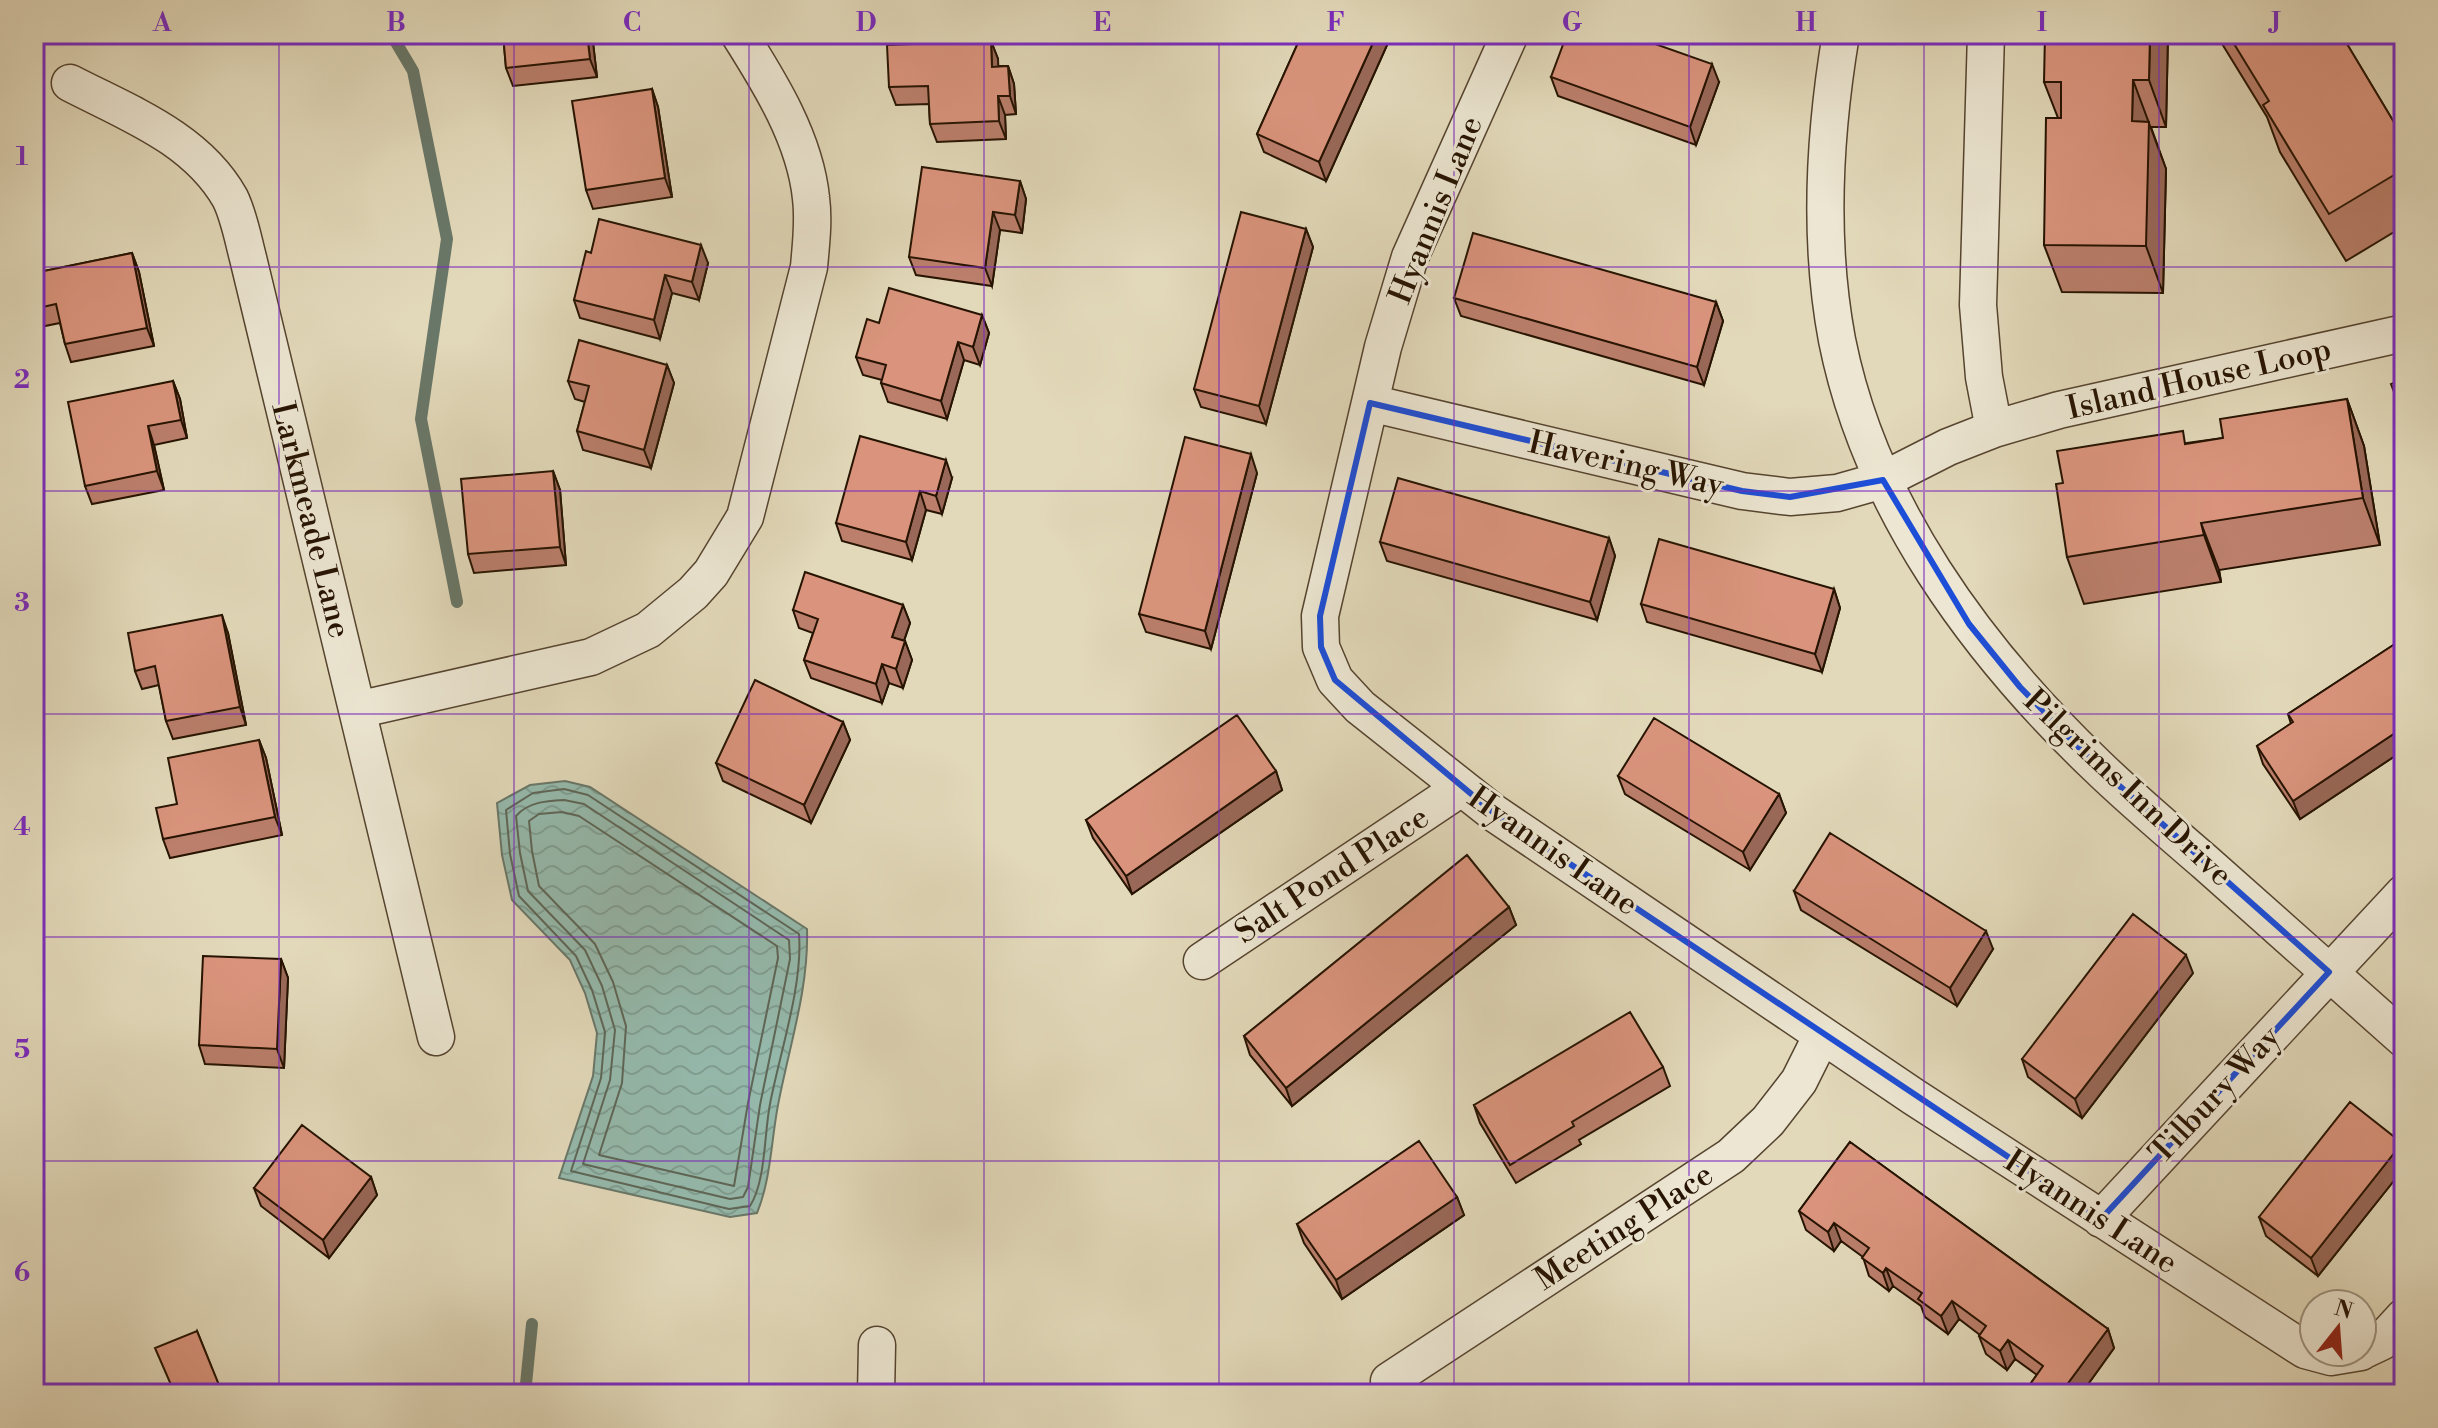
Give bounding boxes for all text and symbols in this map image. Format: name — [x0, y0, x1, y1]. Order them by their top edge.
text: A — [152, 7, 172, 39]
text: B — [386, 7, 406, 39]
text: C — [623, 7, 641, 39]
text: D — [856, 7, 876, 39]
text: E — [1093, 7, 1111, 39]
text: F — [1327, 7, 1345, 39]
text: G — [1562, 7, 1583, 39]
text: H — [1795, 7, 1817, 39]
text: I — [2037, 7, 2047, 39]
text: J — [2268, 7, 2281, 39]
street label: Hyannis Lane — [1380, 110, 1492, 310]
text: 1 — [16, 141, 29, 173]
street label: Island House Loop — [2063, 329, 2335, 429]
text: 2 — [14, 364, 30, 396]
street label: Larkmeade Lane — [262, 398, 360, 642]
street label: Havering Way — [1525, 422, 1728, 506]
text: 3 — [14, 587, 30, 619]
street label: Pilgrims Inn Drive — [2015, 681, 2241, 895]
street label: Hyannis Lane — [1460, 778, 1646, 924]
street label: Salt Pond Place — [1227, 797, 1437, 953]
text: 4 — [13, 811, 31, 843]
street label: Tilbury Way — [2141, 1017, 2289, 1172]
text: 5 — [14, 1034, 30, 1066]
street label: Hyannis Lane — [1997, 1141, 2185, 1283]
street label: Meeting Place — [1527, 1155, 1721, 1299]
text: 6 — [14, 1257, 30, 1289]
north arrow — [2298, 1288, 2378, 1368]
text: N — [2331, 1295, 2356, 1326]

